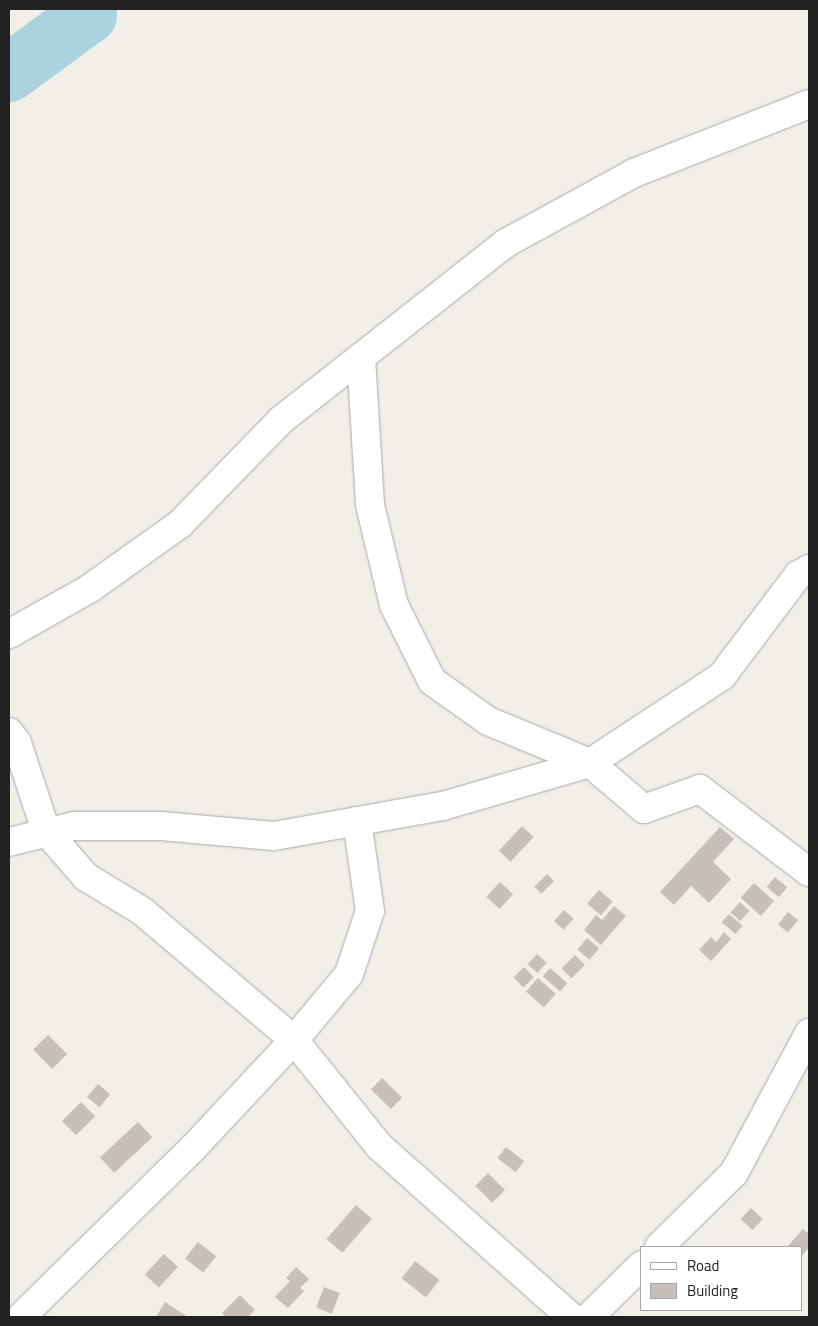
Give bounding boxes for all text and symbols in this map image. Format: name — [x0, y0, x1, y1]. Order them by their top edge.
legend — [640, 1246, 803, 1311]
text: Road — [687, 1254, 719, 1277]
text: Building — [687, 1279, 738, 1302]

